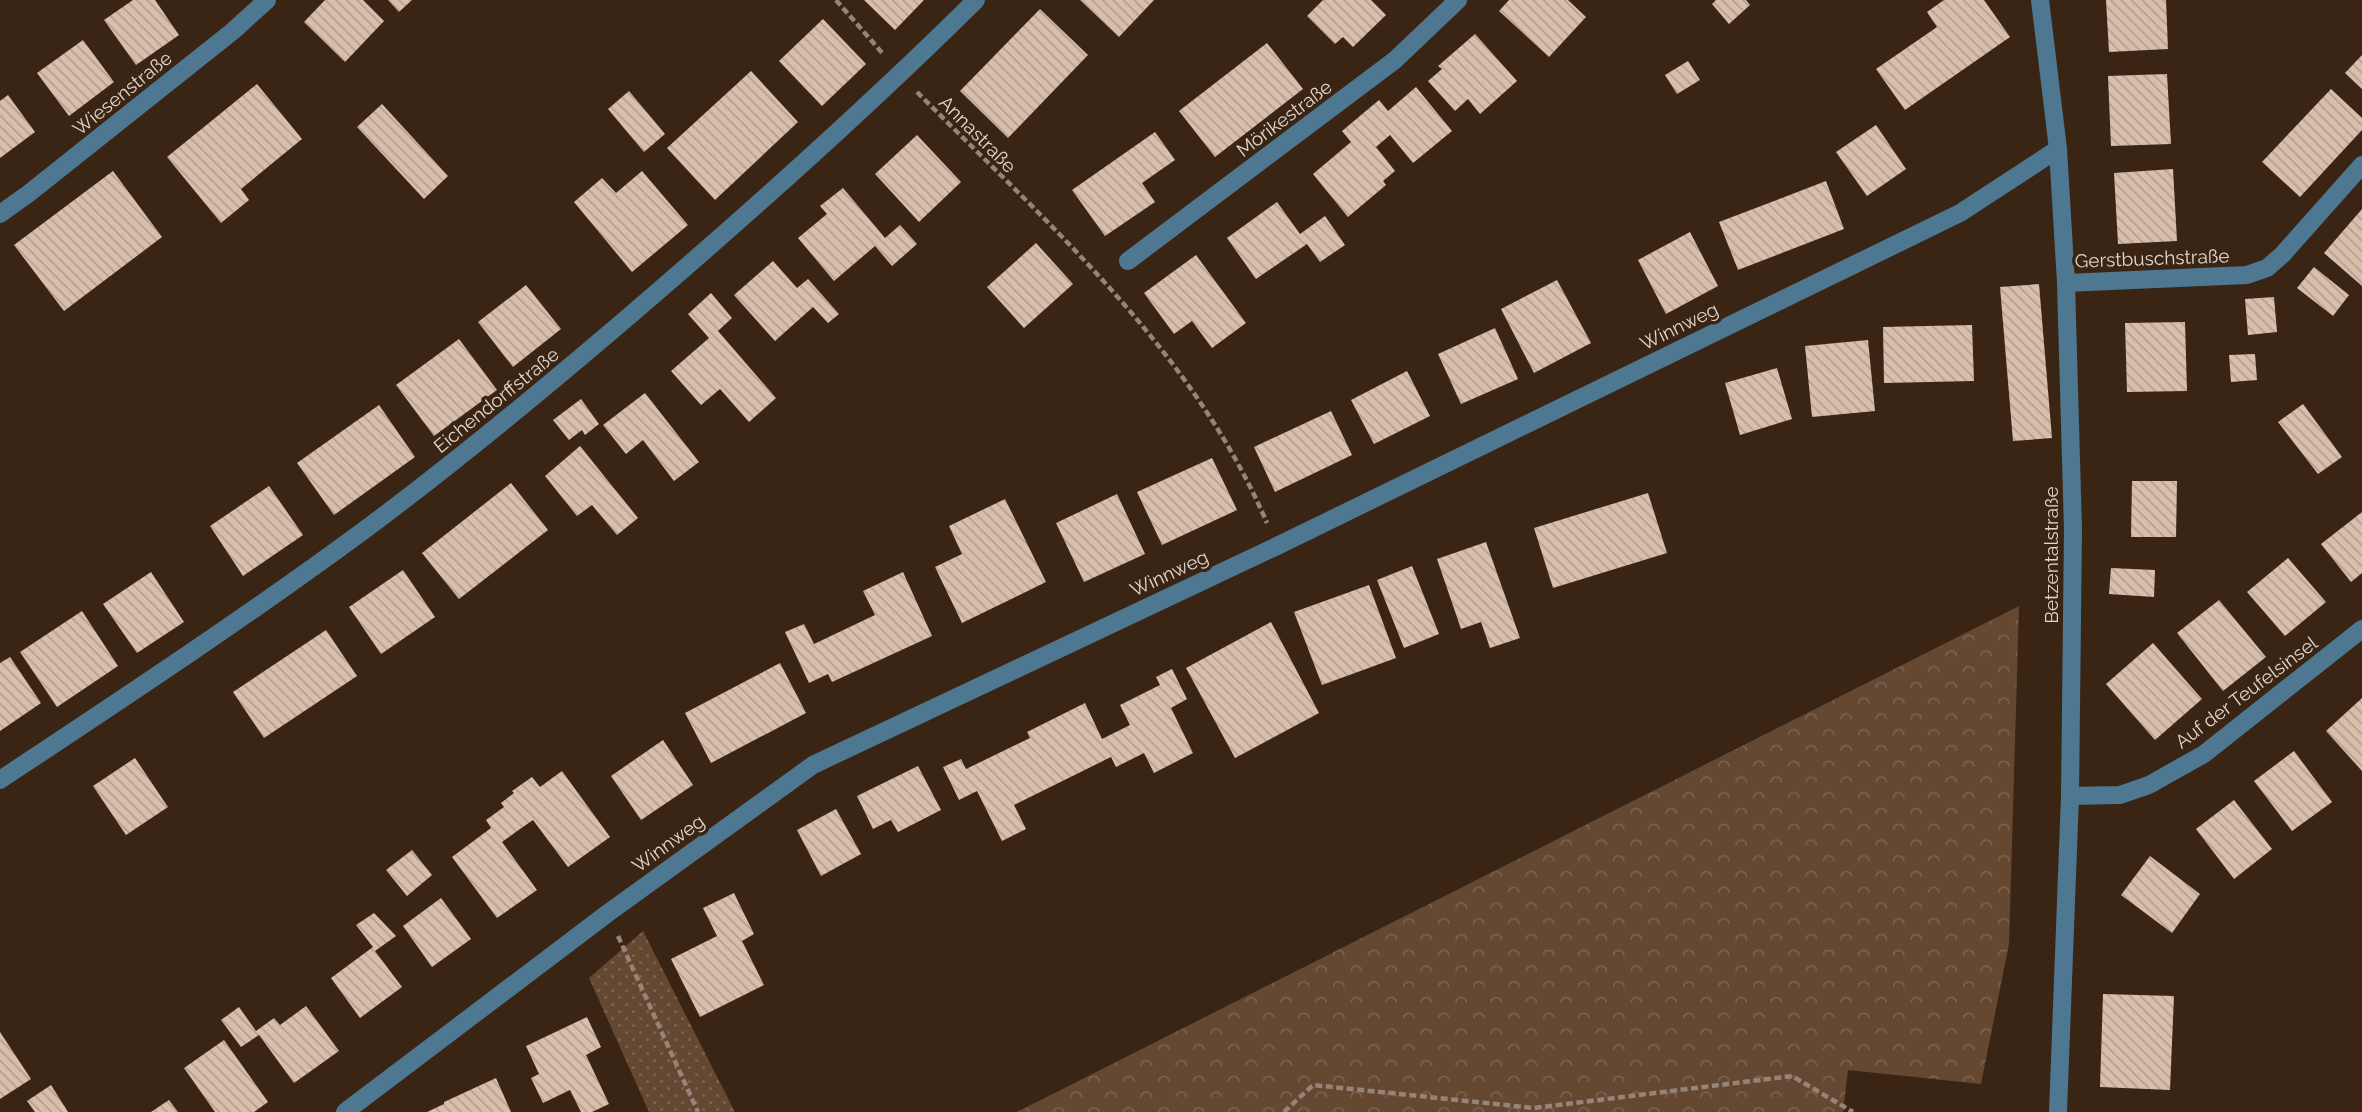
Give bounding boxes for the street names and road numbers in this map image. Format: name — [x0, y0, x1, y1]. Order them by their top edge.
street label: Wiesenstraße — [68, 46, 176, 140]
street label: Mörikestraße — [1232, 75, 1336, 161]
street label: Annastraße — [935, 91, 1021, 177]
street label: Gerstbuschstraße — [2074, 244, 2230, 272]
street label: Winnweg — [1636, 298, 1722, 354]
street label: Eichendorffstraße — [429, 343, 563, 457]
street label: Betzentalstraße — [2040, 486, 2062, 624]
street label: Winnweg — [1126, 545, 1212, 601]
street label: Auf der Teufelsinsel — [2171, 631, 2322, 753]
street label: Winnweg — [628, 809, 708, 877]

